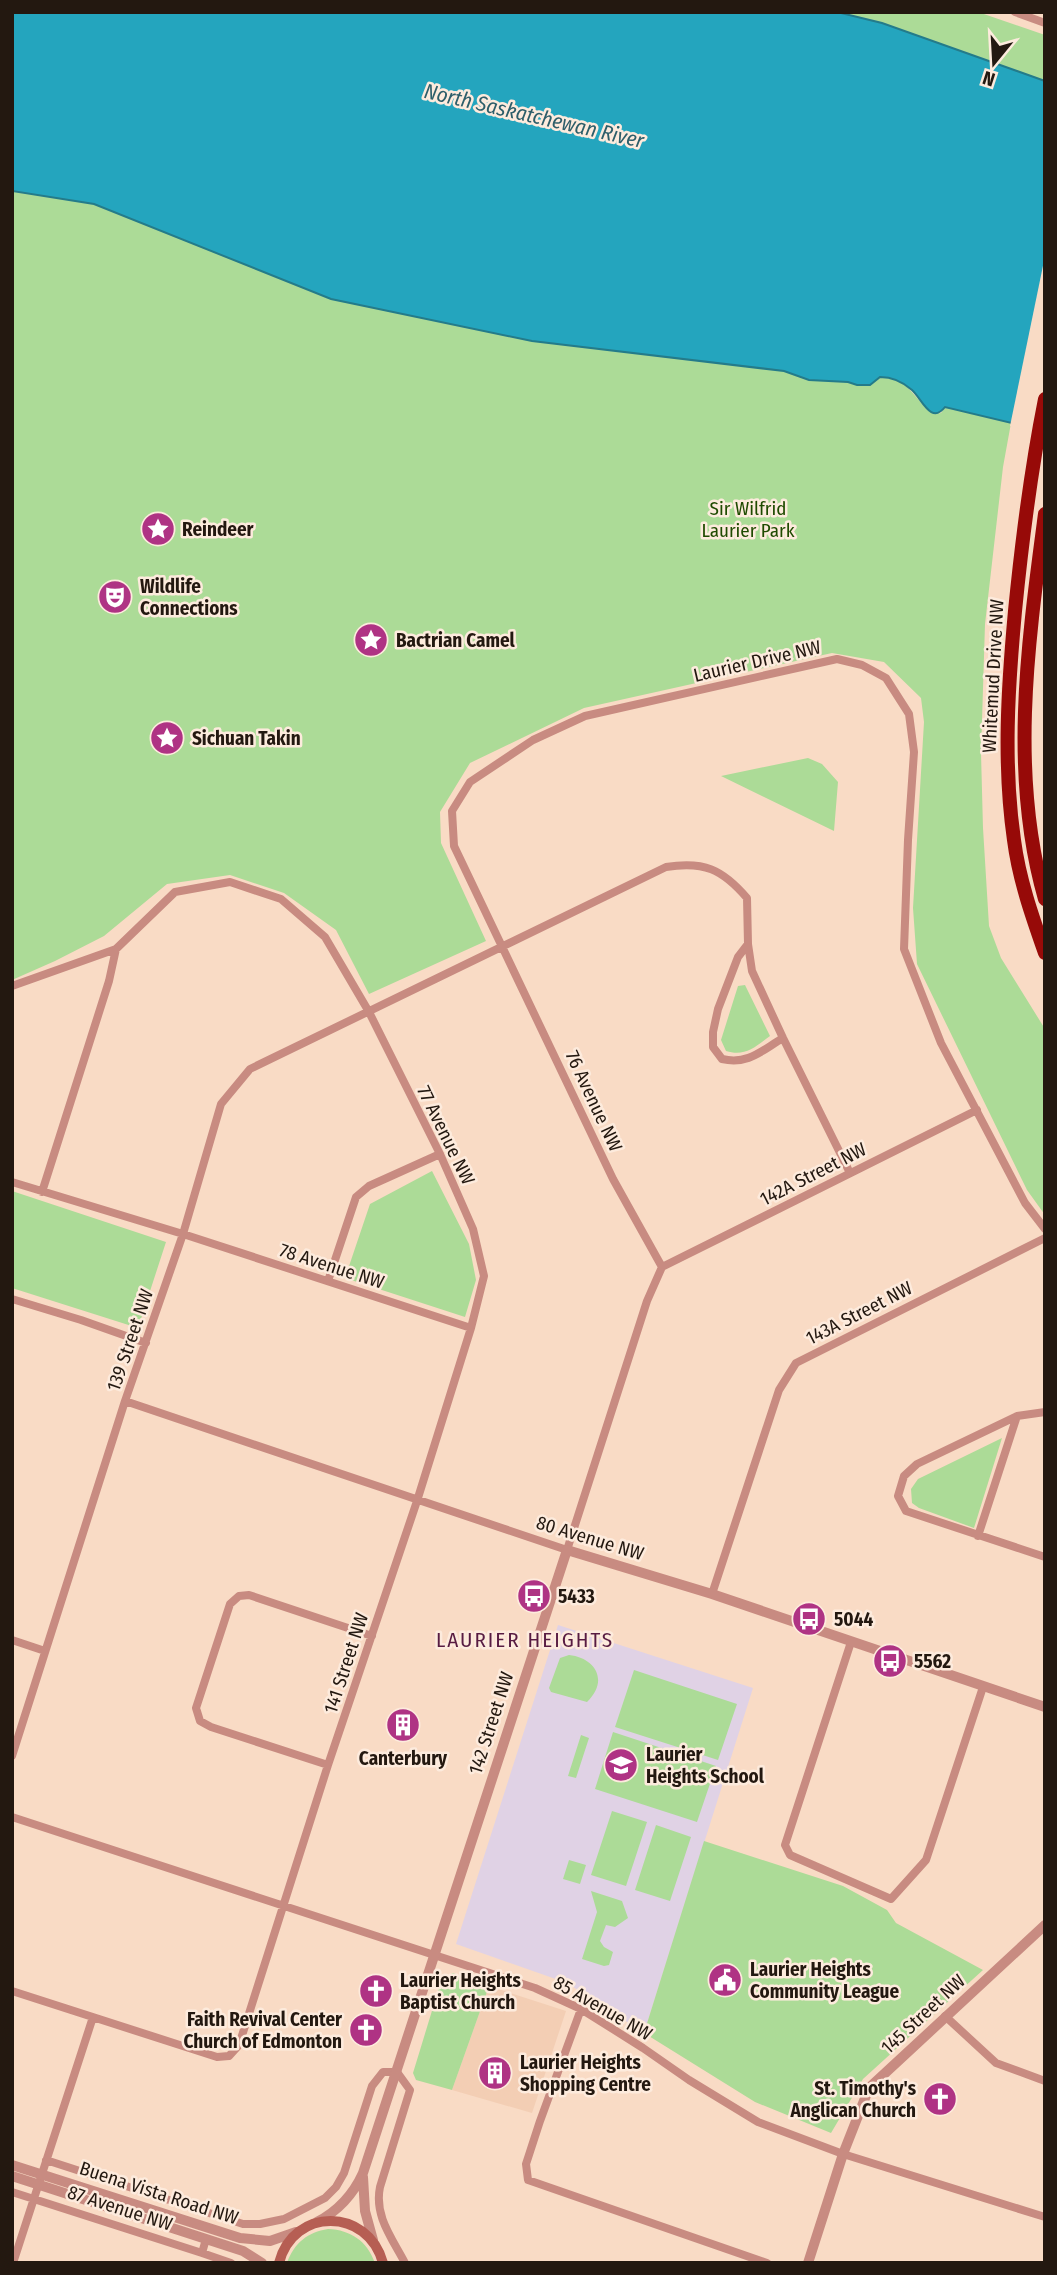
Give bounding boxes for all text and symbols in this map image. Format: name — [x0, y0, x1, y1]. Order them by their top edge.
north arrow — [959, 28, 1029, 98]
text: N — [980, 66, 998, 91]
water label: North Saskatchewan River — [422, 78, 647, 154]
park label: Sir Wilfrid Laurier Park — [701, 497, 795, 542]
place icon: Reindeer — [139, 510, 177, 548]
place label: Reindeer — [182, 518, 255, 541]
place label: Wildlife Connections — [140, 575, 238, 620]
theatre icon: Wildlife Connections — [96, 578, 134, 616]
street label: Whitemud Drive NW — [977, 599, 1009, 753]
place icon: Bactrian Camel — [352, 621, 390, 659]
place label: Bactrian Camel — [396, 629, 516, 652]
street label: Laurier Drive NW — [691, 635, 823, 687]
place icon: Sichuan Takin — [148, 719, 186, 757]
place label: Sichuan Takin — [192, 727, 301, 750]
street label: 76 Avenue NW — [561, 1047, 627, 1155]
street label: 77 Avenue NW — [412, 1082, 480, 1188]
street label: 142A Street NW — [756, 1137, 870, 1211]
street label: 78 Avenue NW — [277, 1238, 387, 1294]
street label: 143A Street NW — [802, 1276, 916, 1350]
street label: 139 Street NW — [102, 1286, 158, 1394]
street label: 80 Avenue NW — [533, 1511, 647, 1565]
bus stop icon: 5433 — [515, 1577, 553, 1615]
place label: 5433 — [558, 1585, 595, 1608]
bus stop icon: 5044 — [790, 1600, 828, 1638]
place label: 5044 — [834, 1608, 873, 1631]
street label: 141 Street NW — [319, 1610, 373, 1716]
district label: LAURIER HEIGHTS — [436, 1627, 614, 1653]
bus stop icon: 5562 — [871, 1642, 909, 1680]
place label: 5562 — [914, 1650, 951, 1673]
street label: 142 Street NW — [464, 1669, 518, 1777]
building icon: Canterbury — [384, 1706, 422, 1744]
place label: Laurier Heights School — [646, 1743, 765, 1788]
school or university icon: Laurier Heights School — [602, 1746, 640, 1784]
place label: Canterbury — [359, 1747, 448, 1770]
place label: Laurier Heights Community League — [750, 1958, 899, 2003]
public building icon: Laurier Heights Community League — [706, 1961, 744, 1999]
place label: Laurier Heights Baptist Church — [400, 1969, 522, 2014]
street label: 145 Street NW — [876, 1969, 970, 2059]
street label: 85 Avenue NW — [550, 1971, 656, 2045]
church icon: Laurier Heights Baptist Church — [357, 1972, 395, 2010]
place label: Faith Revival Center Church of Edmonton — [183, 2008, 343, 2053]
church icon: Faith Revival Center Church of Edmonton — [347, 2011, 385, 2049]
place label: Laurier Heights Shopping Centre — [520, 2051, 651, 2096]
building icon: Laurier Heights Shopping Centre — [476, 2054, 514, 2092]
place label: St. Timothy's Anglican Church — [789, 2077, 917, 2122]
church icon: St. Timothy's Anglican Church — [921, 2080, 959, 2118]
street label: Buena Vista Road NW — [77, 2156, 241, 2230]
street label: 87 Avenue NW — [65, 2180, 175, 2236]

